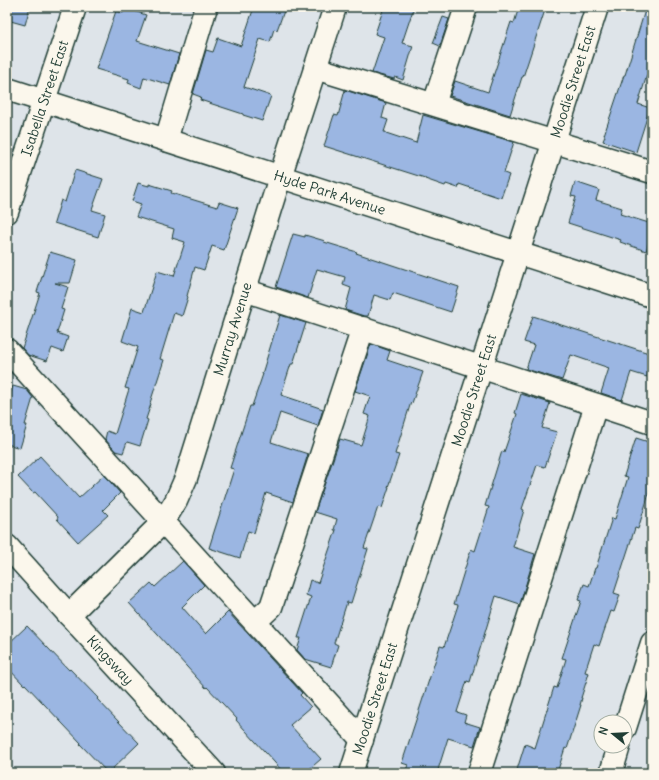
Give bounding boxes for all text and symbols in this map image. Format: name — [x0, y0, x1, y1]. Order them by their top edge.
street label: Moodie Street East — [547, 23, 600, 140]
street label: Isabella Street East — [17, 37, 72, 158]
street label: Hyde Park Avenue — [272, 166, 388, 219]
street label: Murray Avenue — [209, 280, 256, 378]
street label: Moodie Street East — [447, 331, 500, 449]
street label: Kingsway — [83, 632, 138, 689]
street label: Moodie Street East — [348, 640, 401, 757]
north arrow — [593, 714, 633, 754]
text: N — [596, 725, 611, 737]

